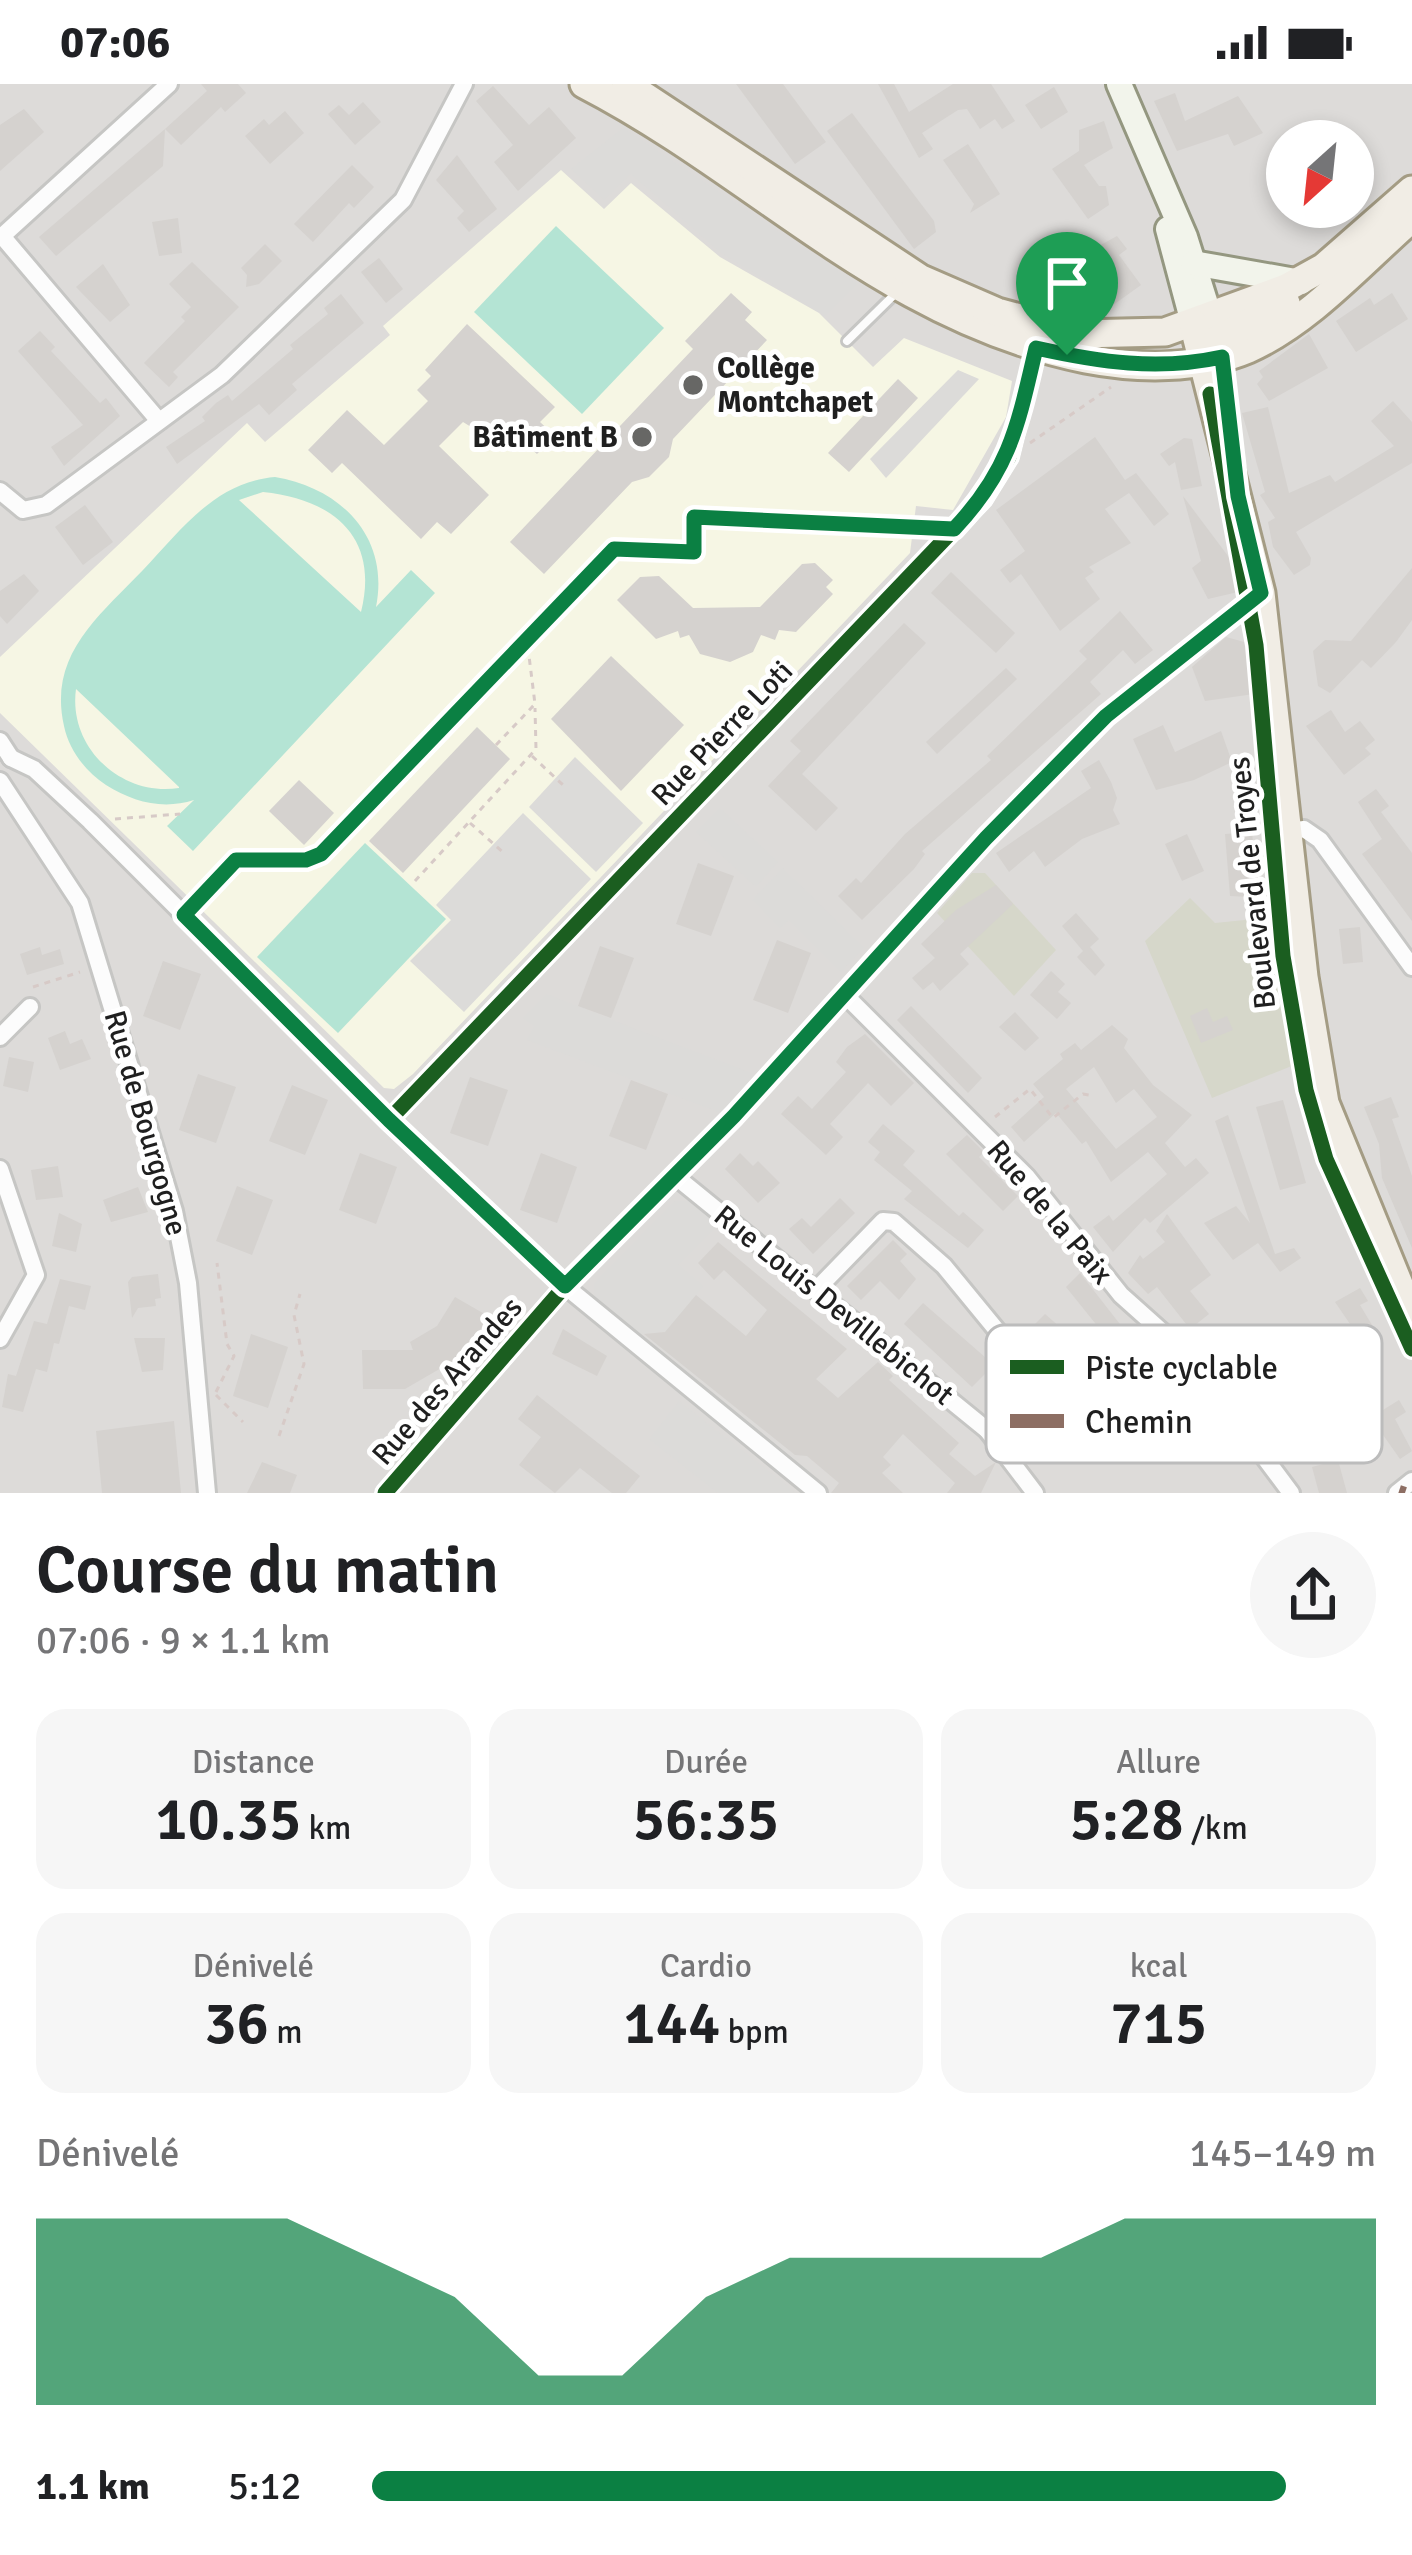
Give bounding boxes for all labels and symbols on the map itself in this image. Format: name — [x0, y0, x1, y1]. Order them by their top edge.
north arrow — [1266, 120, 1374, 228]
pin — [1016, 232, 1118, 355]
place label: Collège Montchapet — [717, 350, 873, 421]
marker: Collège Montchapet — [680, 372, 706, 398]
place label: Bâtiment B — [472, 419, 618, 456]
marker: Bâtiment B — [629, 424, 655, 450]
street label: Rue Pierre Loti — [644, 653, 801, 814]
street label: Boulevard de Troyes — [1221, 755, 1284, 1011]
street label: Rue de Bourgogne — [96, 1006, 195, 1240]
street label: Rue de la Paix — [979, 1133, 1121, 1292]
street label: Rue Louis Devillebichot — [706, 1197, 961, 1413]
street label: Rue des Arandes — [364, 1290, 530, 1473]
legend — [986, 1325, 1382, 1463]
text: Piste cyclable — [1085, 1348, 1278, 1389]
text: Chemin — [1085, 1402, 1193, 1443]

